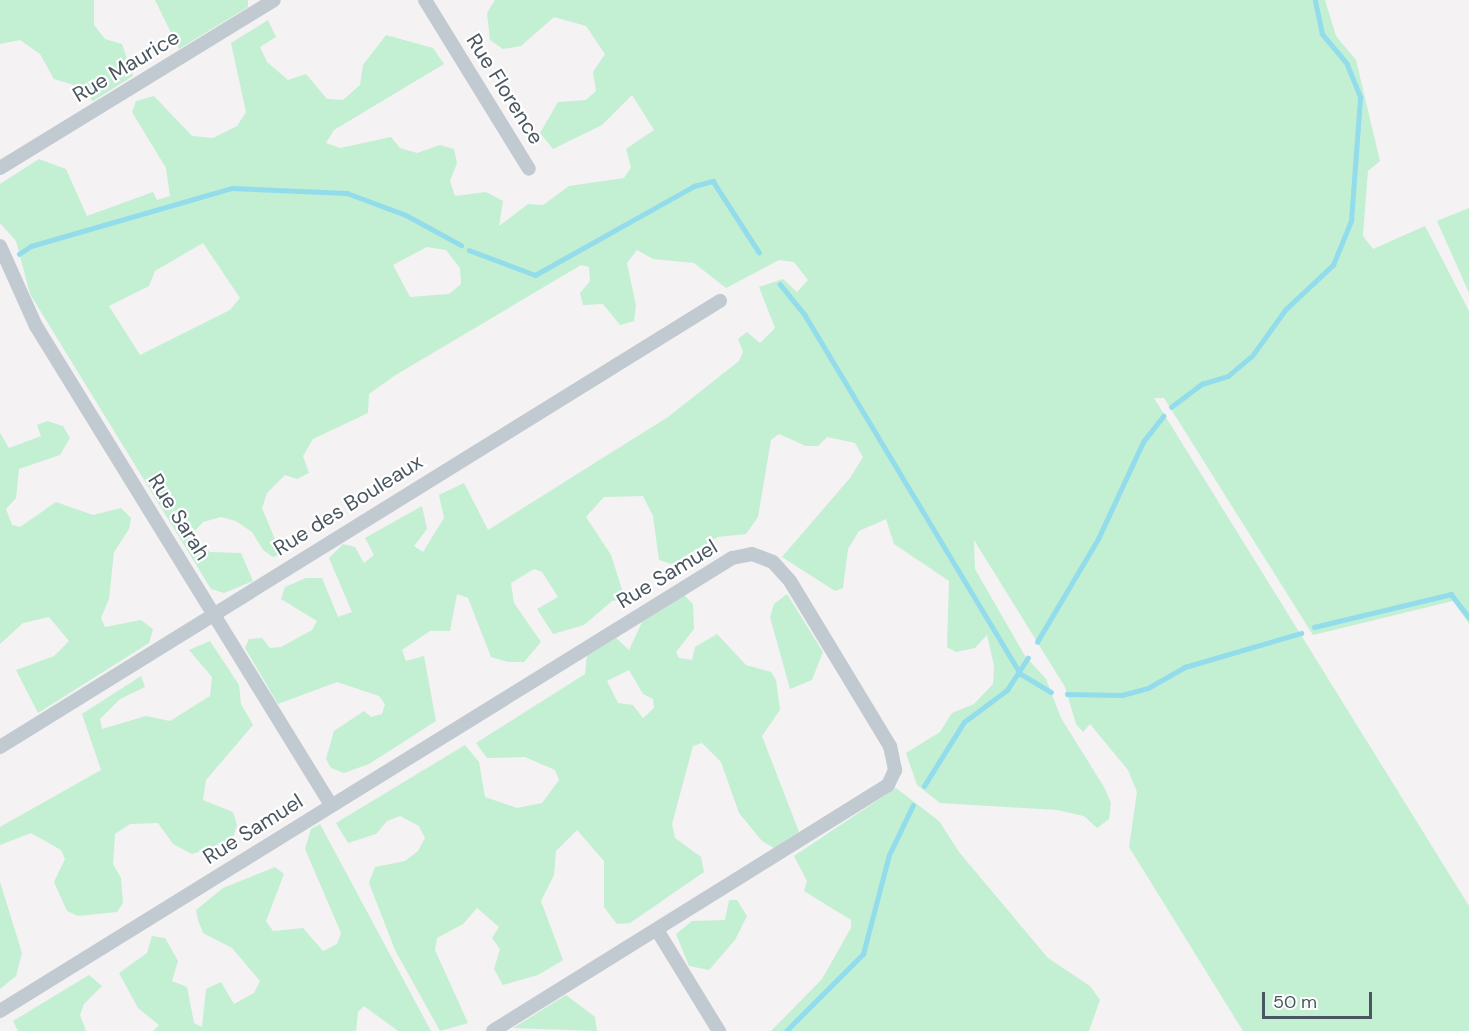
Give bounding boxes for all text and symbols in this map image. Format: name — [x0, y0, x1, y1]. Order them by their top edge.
street label: Rue Maurice — [68, 24, 184, 108]
street label: Rue Florence — [461, 29, 549, 149]
street label: Rue des Bouleaux — [269, 449, 427, 561]
street label: Rue Sarah — [143, 469, 215, 565]
street label: Rue Samuel — [612, 534, 722, 614]
street label: Rue Samuel — [198, 788, 308, 870]
scale bar — [1265, 980, 1374, 1018]
text: 50 m — [1273, 990, 1317, 1014]

